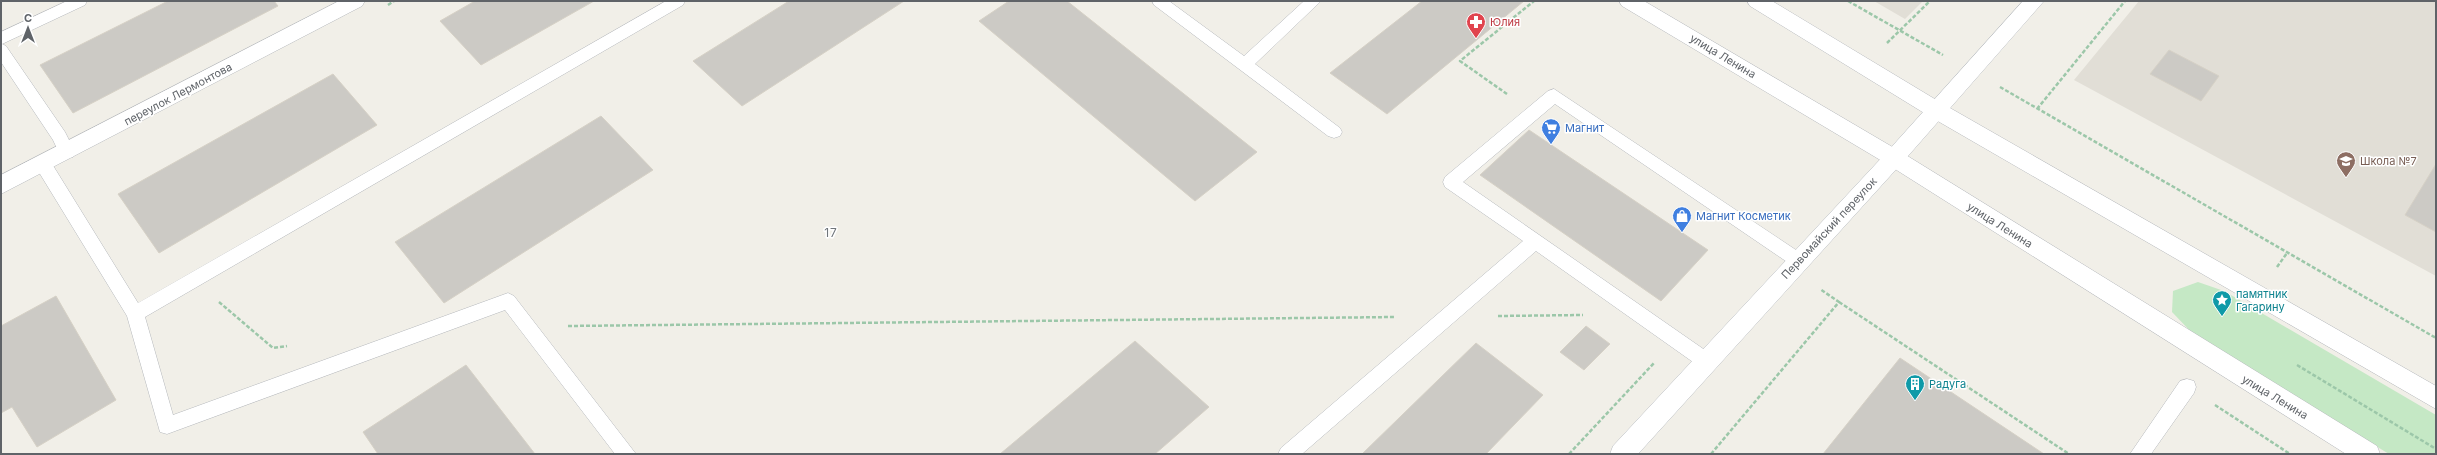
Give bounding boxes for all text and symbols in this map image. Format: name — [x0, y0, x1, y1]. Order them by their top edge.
north arrow — [8, 8, 48, 48]
text: С — [24, 11, 32, 25]
pharmacy icon: Юлия — [1465, 11, 1487, 39]
place label: Юлия — [1490, 15, 1520, 29]
street label: улица Ленина — [1687, 31, 1759, 81]
street label: переулок Лермонтова — [122, 60, 234, 128]
supermarket icon: Магнит — [1540, 117, 1562, 145]
place label: Магнит — [1565, 121, 1605, 135]
school or university icon: Школа №7 — [2335, 150, 2357, 178]
place label: Школа №7 — [2360, 154, 2417, 168]
street label: Первомайский переулок — [1778, 174, 1880, 282]
street label: улица Ленина — [1965, 199, 2035, 251]
shop icon: Магнит Косметик — [1671, 205, 1693, 233]
place label: Магнит Косметик — [1696, 209, 1791, 223]
district label: 17 — [824, 225, 838, 240]
place label: памятник Гагарину — [2236, 287, 2288, 314]
place icon: памятник Гагарину — [2211, 289, 2233, 317]
street label: улица Ленина — [2239, 372, 2311, 422]
building icon: Радуга — [1904, 373, 1926, 401]
place label: Радуга — [1929, 377, 1966, 391]

